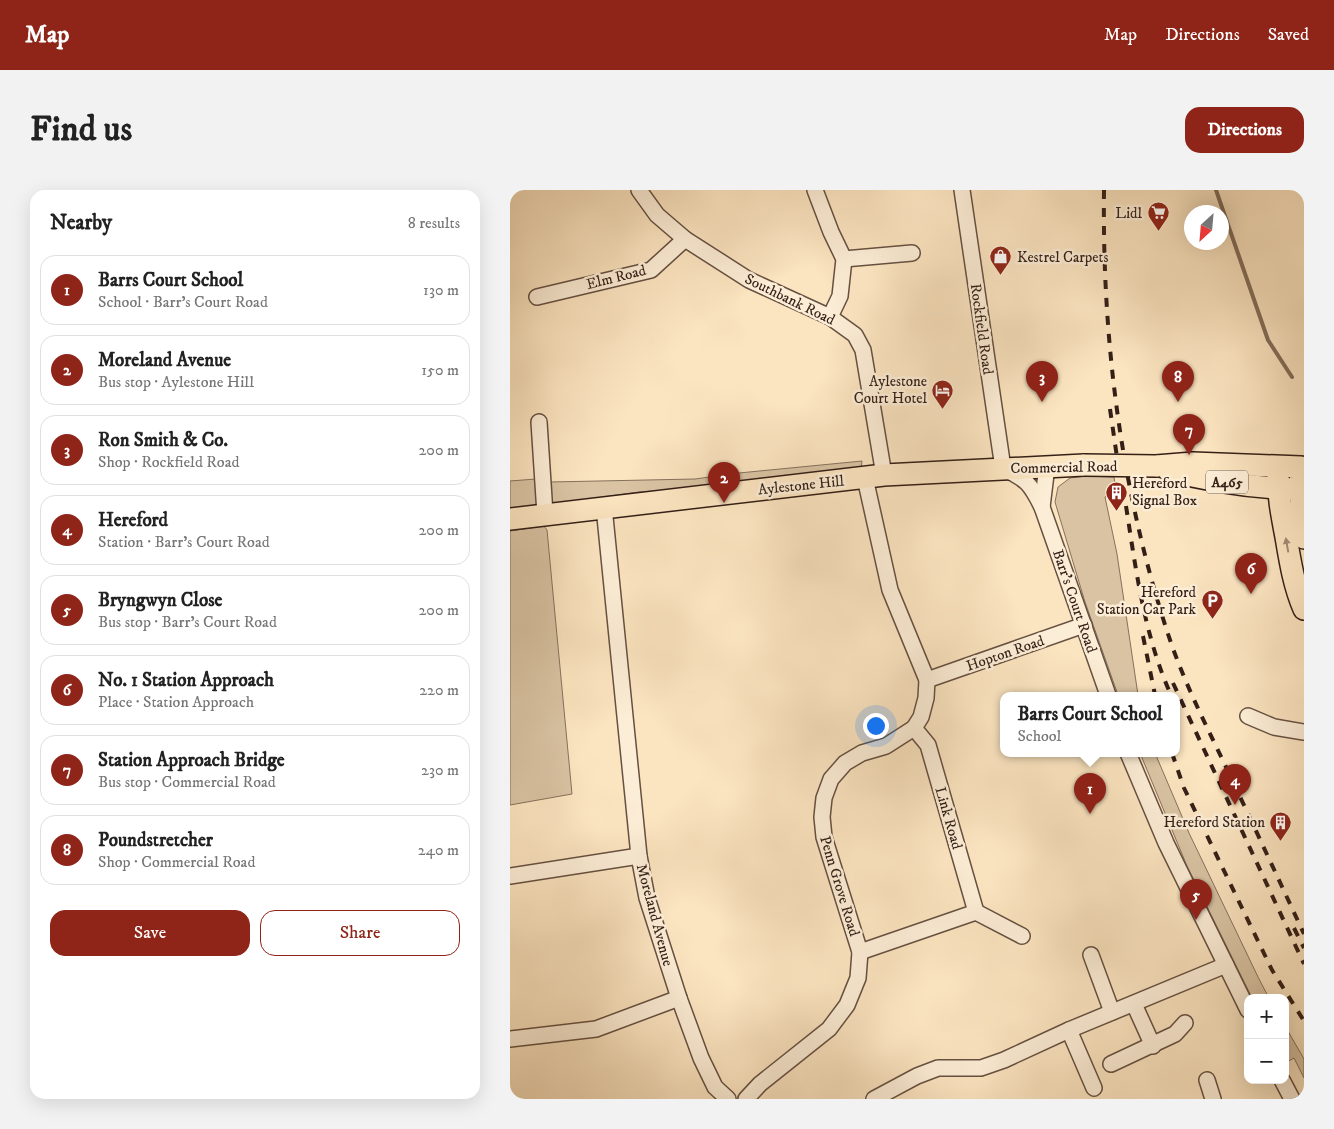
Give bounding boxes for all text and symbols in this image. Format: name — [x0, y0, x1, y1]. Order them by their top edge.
text: Map — [25, 20, 69, 50]
text: Map — [1104, 24, 1137, 46]
text: Directions — [1165, 24, 1240, 46]
text: Saved — [1268, 24, 1309, 46]
button: Directions — [1185, 107, 1304, 153]
text: Find us — [30, 108, 132, 152]
supermarket icon: Lidl — [1146, 201, 1170, 232]
place label: Lidl — [1115, 204, 1142, 223]
north arrow — [1184, 205, 1229, 250]
text: Nearby — [50, 210, 112, 236]
text: 8 results — [408, 213, 460, 233]
shop icon: Kestrel Carpets — [989, 245, 1013, 276]
place label: Kestrel Carpets — [1017, 248, 1108, 267]
street label: Elm Road — [584, 261, 648, 294]
text: Barrs Court School — [98, 269, 243, 292]
street label: Southbank Road — [742, 269, 838, 330]
text: 1 — [64, 280, 70, 300]
text: 130 m — [423, 280, 459, 300]
street label: Rockfield Road — [966, 282, 997, 376]
text: School · Barr's Court Road — [98, 292, 268, 312]
text: Moreland Avenue — [98, 349, 231, 372]
text: 2 — [63, 360, 71, 380]
text: 150 m — [421, 360, 459, 380]
pin: 3 — [1026, 361, 1058, 402]
pin: 8 — [1162, 361, 1194, 402]
text: Bus stop · Aylestone Hill — [98, 372, 254, 392]
place label: Aylestone Court Hotel — [854, 372, 927, 408]
hotel icon: Aylestone Court Hotel — [931, 378, 955, 409]
pin: 7 — [1173, 414, 1205, 455]
text: Ron Smith & Co. — [98, 429, 228, 452]
text: 3 — [64, 440, 70, 460]
text: 200 m — [418, 440, 459, 460]
text: Shop · Rockfield Road — [98, 452, 239, 472]
street label: Commercial Road — [1010, 457, 1118, 478]
pin: 2 — [708, 462, 740, 503]
road number: A465 — [1206, 470, 1248, 494]
street label: Aylestone Hill — [757, 471, 846, 499]
place label: Hereford Signal Box — [1132, 474, 1198, 510]
building icon: Hereford Signal Box — [1104, 480, 1128, 511]
text: Hereford — [98, 509, 168, 532]
text: 4 — [62, 520, 72, 540]
text: 200 m — [418, 520, 459, 540]
text: Station · Barr's Court Road — [98, 532, 270, 552]
one-way arrow — [1283, 536, 1291, 552]
street label: Barr's Court Road — [1048, 547, 1101, 656]
pin: 6 — [1235, 553, 1267, 594]
place label: Hereford Station Car Park — [1097, 583, 1197, 619]
text: Bryngwyn Close — [98, 589, 222, 612]
parking icon: Hereford Station Car Park — [1200, 589, 1224, 620]
text: 5 — [63, 600, 71, 620]
text: 200 m — [418, 600, 459, 620]
text: Bus stop · Barr's Court Road — [98, 612, 277, 632]
street label: Hopton Road — [964, 631, 1047, 676]
text: No. 1 Station Approach — [98, 669, 274, 692]
text: 6 — [63, 680, 71, 700]
text: 220 m — [419, 680, 459, 700]
text: Place · Station Approach — [98, 692, 254, 712]
popup — [1000, 692, 1180, 757]
text: Barrs Court School — [1017, 703, 1163, 726]
your location — [863, 713, 889, 739]
text: School — [1017, 726, 1061, 746]
text: Station Approach Bridge — [98, 749, 285, 772]
text: 7 — [63, 760, 71, 780]
text: 230 m — [421, 760, 459, 780]
pin: 4 — [1219, 764, 1251, 805]
text: Bus stop · Commercial Road — [98, 772, 276, 792]
pin: 1 — [1074, 773, 1106, 814]
street label: Link Road — [931, 785, 967, 852]
building icon: Hereford Station — [1269, 810, 1293, 841]
place label: Hereford Station — [1164, 813, 1265, 832]
text: Poundstretcher — [98, 829, 213, 852]
street label: Penn Grove Road — [815, 834, 864, 939]
text: 8 — [63, 840, 71, 860]
text: 240 m — [418, 840, 459, 860]
text: Shop · Commercial Road — [98, 852, 255, 872]
street label: Moreland Avenue — [632, 862, 677, 968]
pin: 5 — [1180, 879, 1212, 920]
button: Save — [50, 910, 250, 956]
button: Share — [260, 910, 460, 956]
map controls — [1244, 994, 1289, 1084]
button: + — [1244, 994, 1289, 1039]
button: − — [1244, 1039, 1289, 1084]

